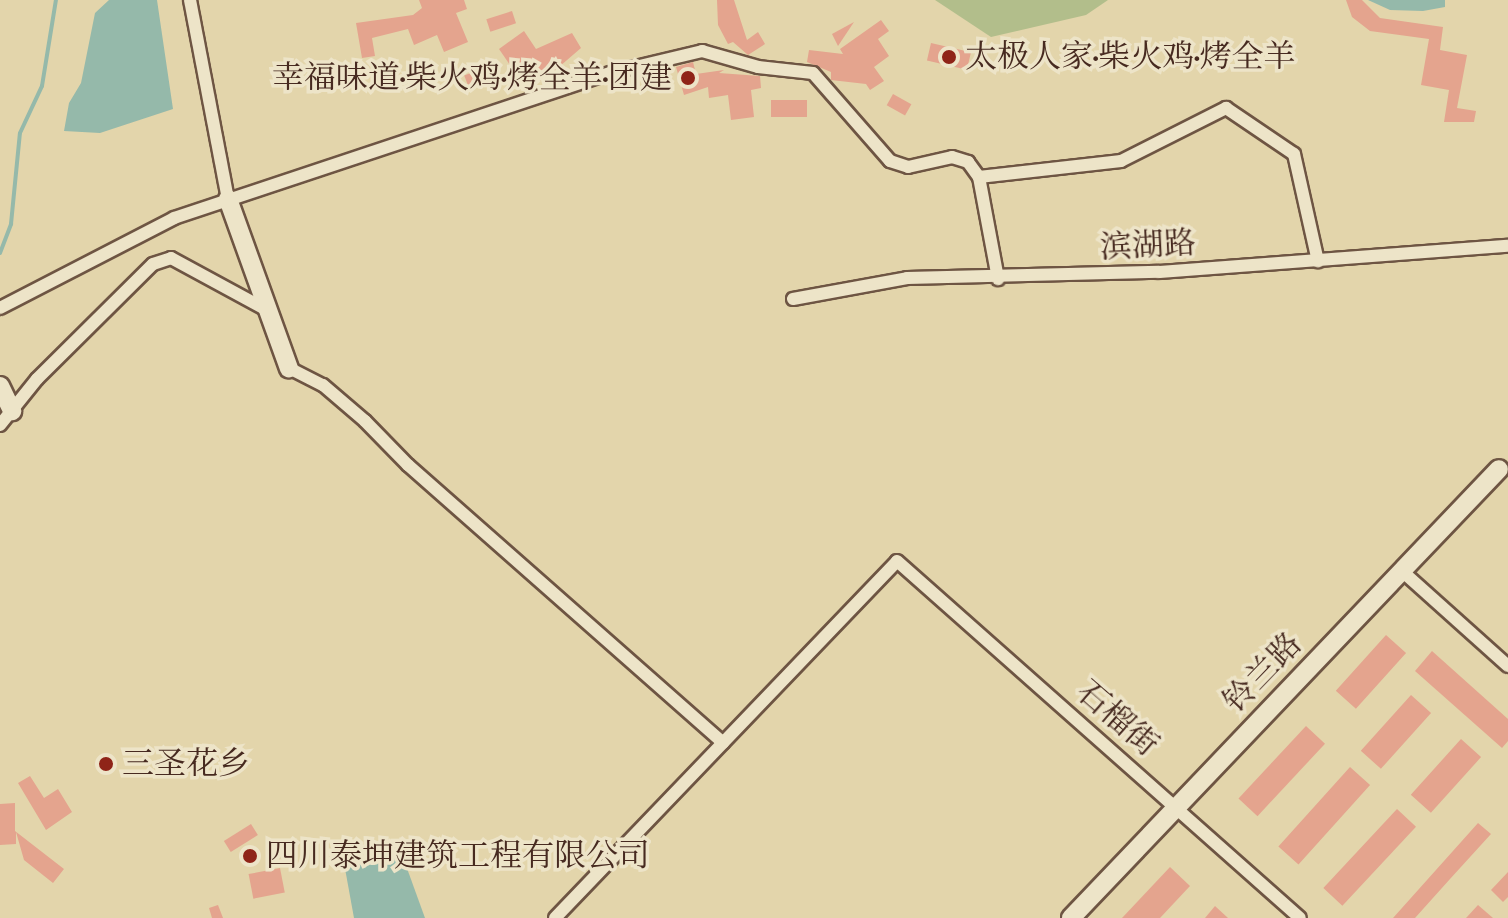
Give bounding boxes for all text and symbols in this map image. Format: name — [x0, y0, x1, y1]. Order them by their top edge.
place label: 太极人家·柴火鸡·烤全羊 — [965, 38, 1296, 76]
marker: 太极人家·柴火鸡·烤全羊 — [940, 48, 958, 66]
place label: 幸福味道·柴火鸡·烤全羊·团建 — [272, 59, 672, 97]
marker: 幸福味道·柴火鸡·烤全羊·团建 — [679, 69, 697, 87]
street label: 滨湖路 — [1099, 224, 1197, 268]
street label: 铃兰路 — [1216, 625, 1310, 721]
street label: 石榴街 — [1068, 673, 1166, 765]
place label: 三圣花乡 — [122, 745, 250, 783]
marker: 三圣花乡 — [97, 755, 115, 773]
place label: 四川泰坤建筑工程有限公司 — [266, 837, 650, 875]
marker: 四川泰坤建筑工程有限公司 — [241, 847, 259, 865]

